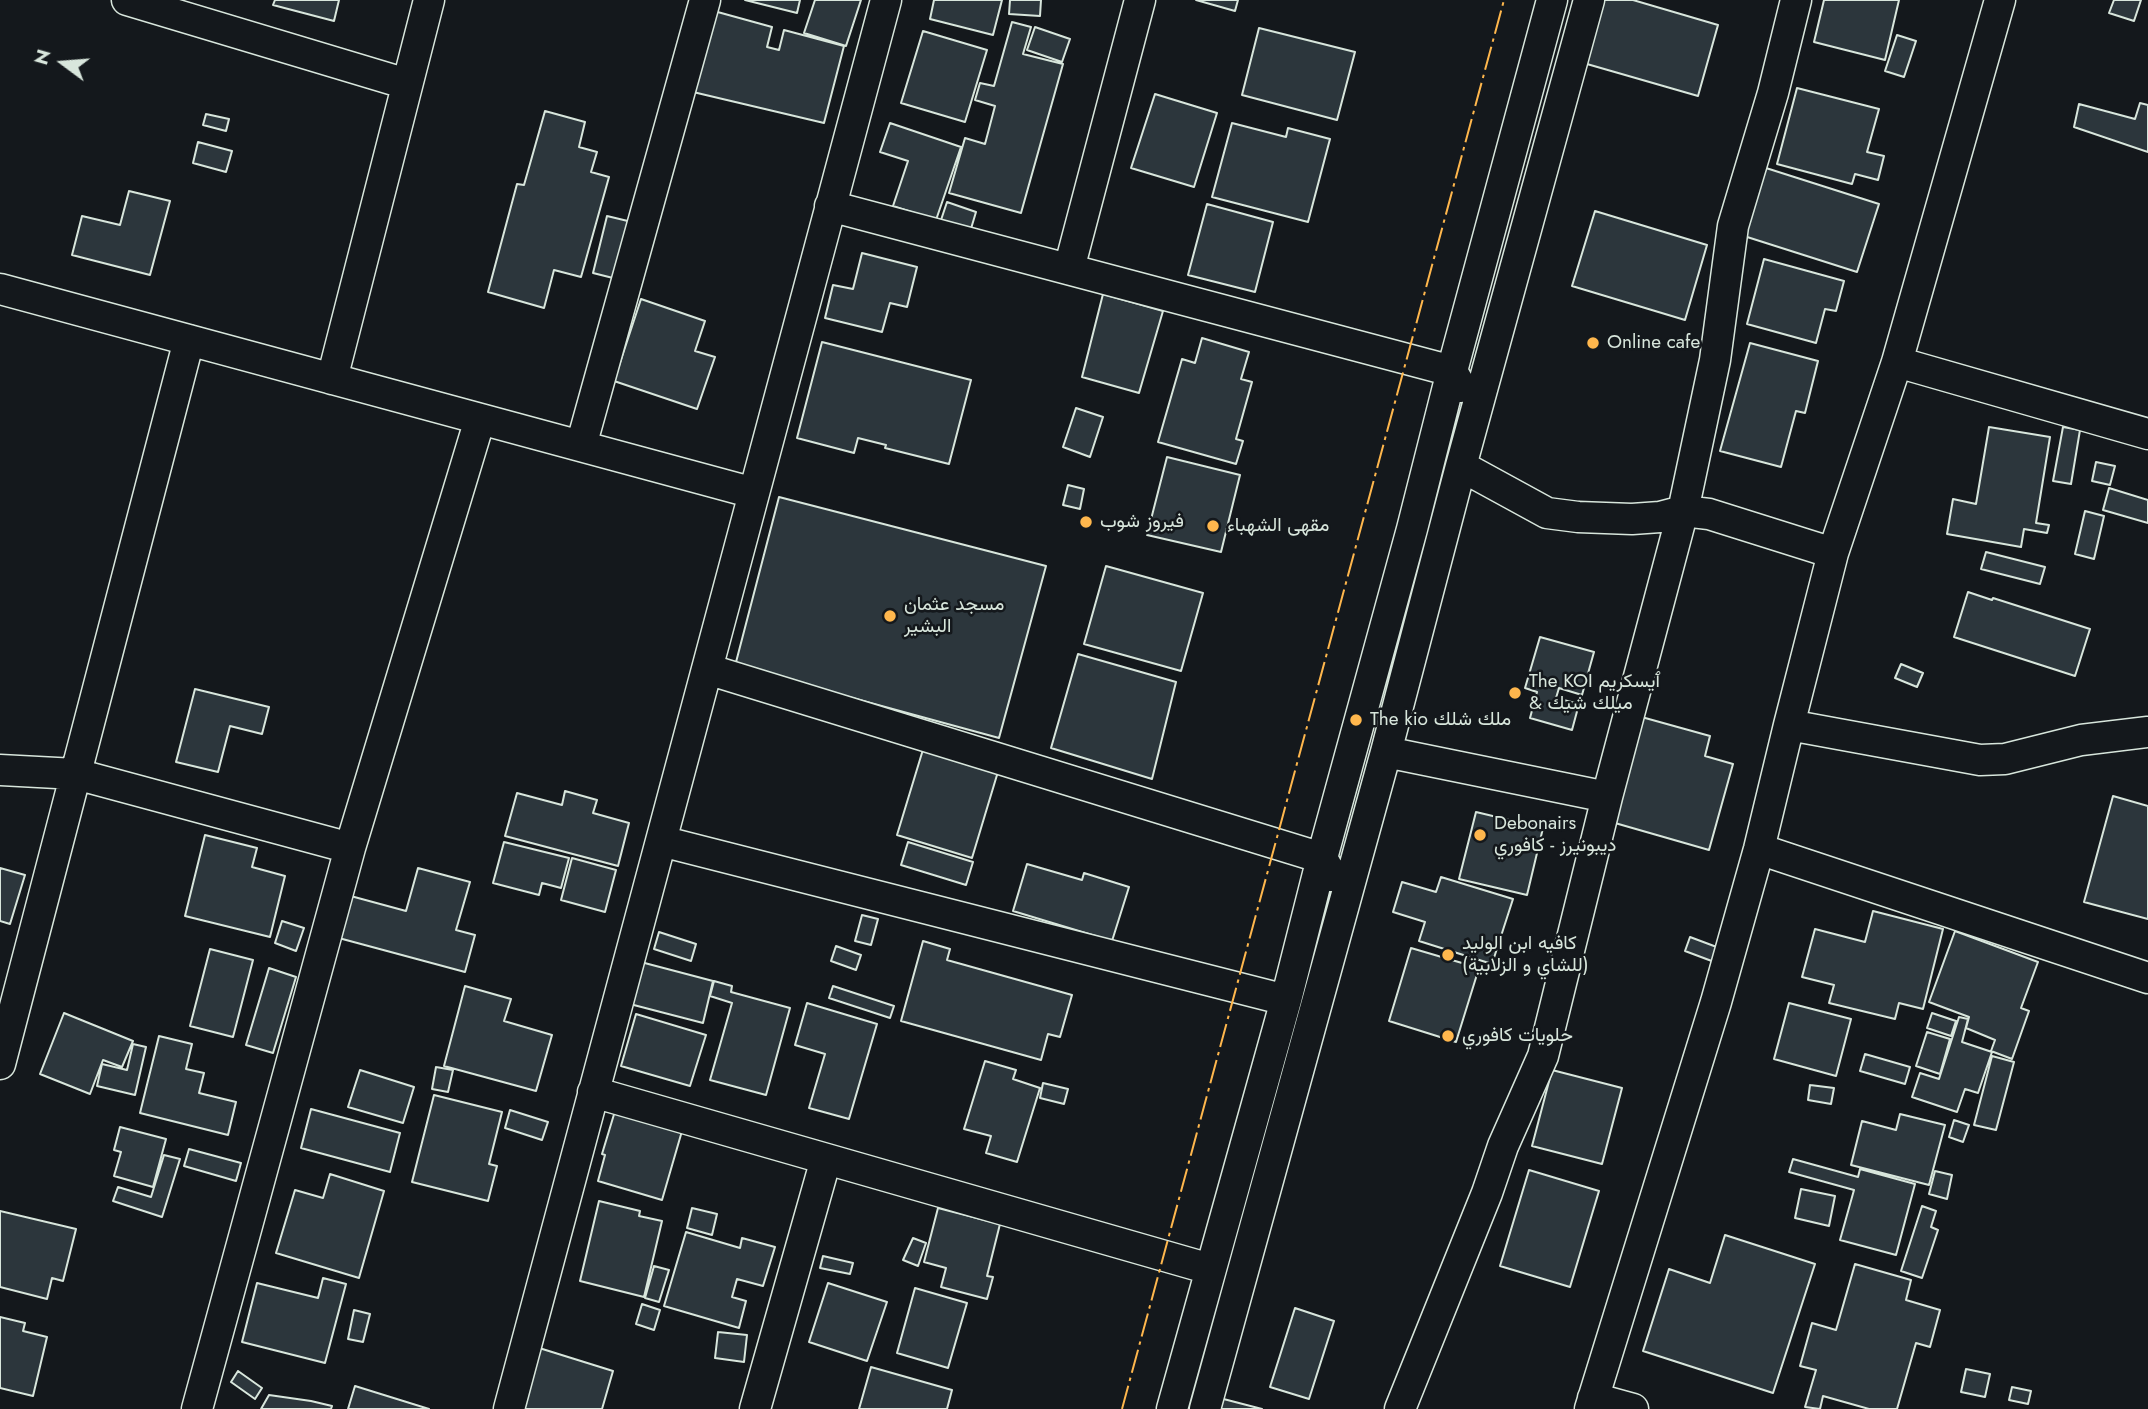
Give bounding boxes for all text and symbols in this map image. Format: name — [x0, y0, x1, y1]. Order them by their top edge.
north arrow — [28, 28, 98, 98]
text: N — [27, 46, 57, 68]
place label: Online cafe — [1607, 332, 1700, 354]
marker: Online cafe — [1585, 335, 1601, 351]
place label: فيروز شوب — [1100, 511, 1184, 533]
marker: فيروز شوب — [1078, 514, 1094, 530]
place label: مقهى الشهباء — [1227, 515, 1329, 537]
marker: مقهى الشهباء — [1205, 518, 1221, 534]
place label: مسجد عثمان البشير — [904, 594, 1004, 638]
marker: مسجد عثمان البشير — [882, 608, 898, 624]
place label: The KOI ٱيسكريم & ميلك شيك — [1529, 671, 1660, 715]
marker: The KOI ٱيسكريم & ميلك شيك — [1507, 685, 1523, 701]
place label: The kio ملك شلك — [1370, 709, 1511, 731]
marker: The kio ملك شلك — [1348, 712, 1364, 728]
place label: Debonairs ديبونيرز - كافوري — [1494, 813, 1616, 857]
marker: Debonairs ديبونيرز - كافوري — [1472, 827, 1488, 843]
place label: كافيه ابن الوليد (للشاي و الزلابية) — [1462, 933, 1589, 977]
marker: كافيه ابن الوليد (للشاي و الزلابية) — [1440, 947, 1456, 963]
place label: حلويات كافوري — [1462, 1025, 1573, 1047]
marker: حلويات كافوري — [1440, 1028, 1456, 1044]

